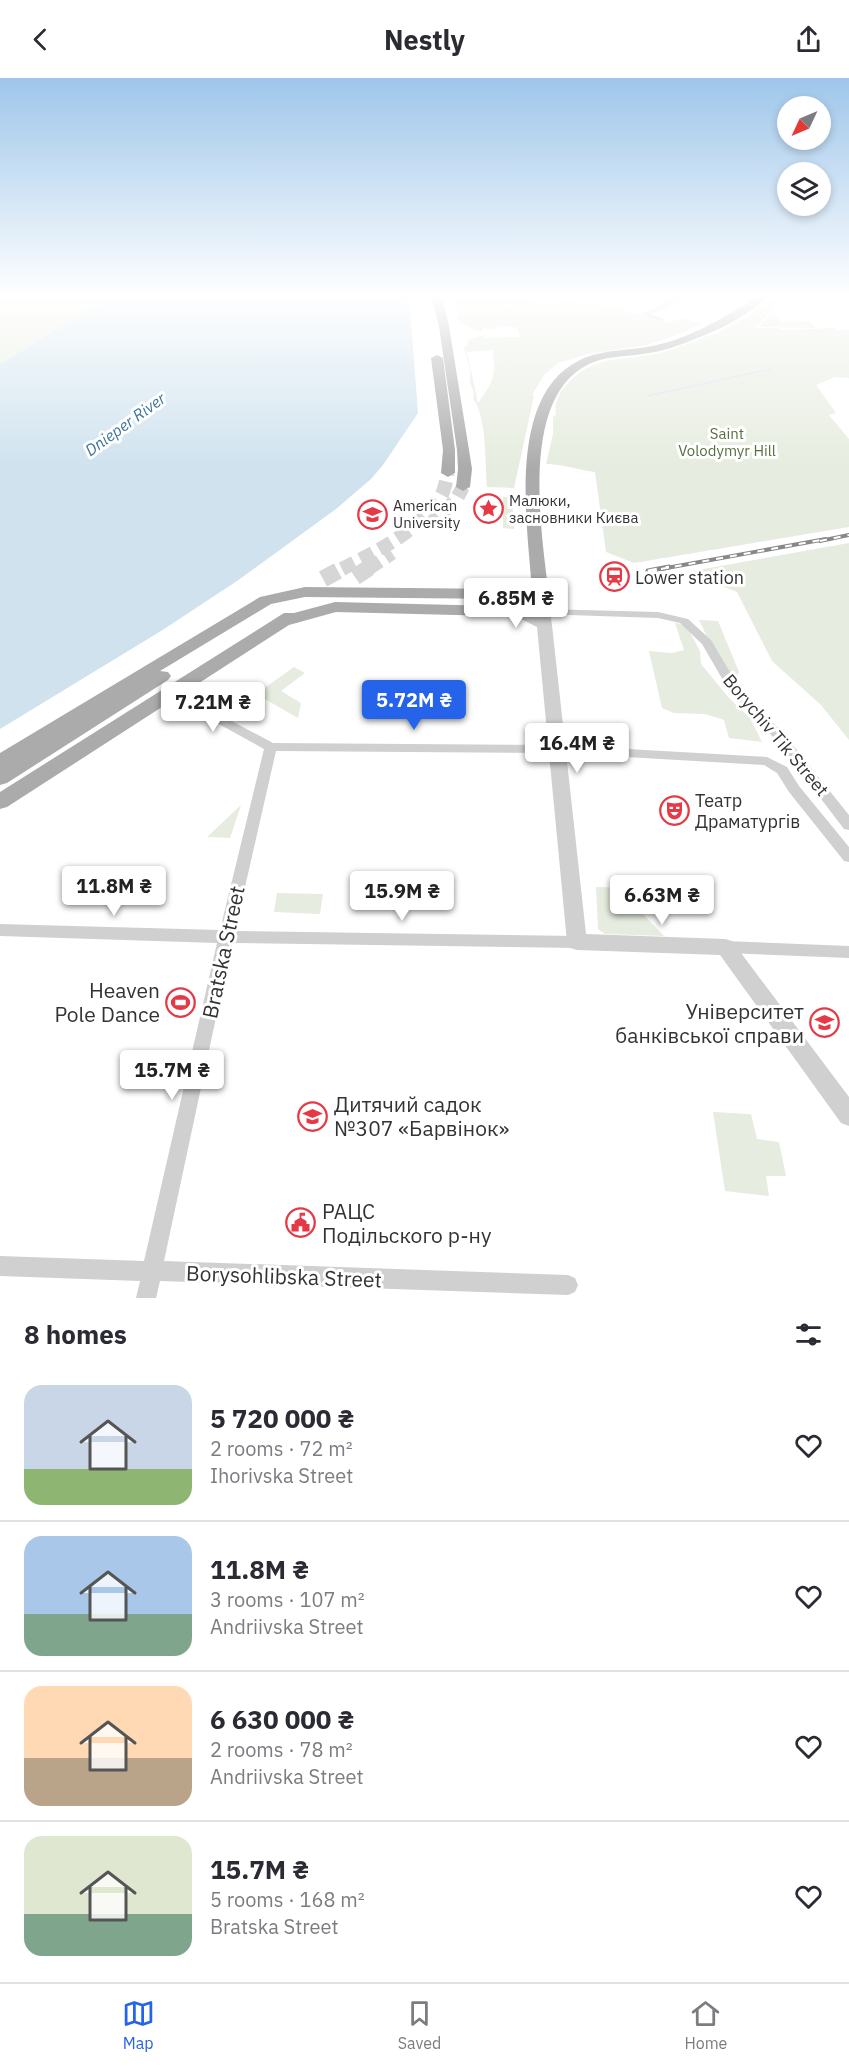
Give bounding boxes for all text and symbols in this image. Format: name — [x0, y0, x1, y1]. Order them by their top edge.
text: Nestly — [384, 22, 465, 57]
icon: back — [24, 23, 57, 56]
icon: share — [792, 23, 825, 56]
north arrow — [777, 96, 831, 150]
map controls — [777, 96, 831, 216]
button: layers — [777, 162, 831, 216]
water label: Dnieper River — [81, 387, 170, 460]
park label: Saint Volodymyr Hill — [678, 424, 776, 460]
place label: Малюки, засновники Києва — [509, 491, 638, 527]
place icon: Малюки, засновники Києва — [472, 493, 504, 525]
place label: American University — [393, 496, 461, 532]
school or university icon: American University — [356, 498, 388, 530]
station icon: Lower station — [598, 561, 630, 593]
place label: Lower station — [635, 566, 744, 589]
pin: 6.85M ₴ — [461, 578, 571, 629]
text: 6.85M ₴ — [478, 584, 554, 611]
street label: Borychiv Tik Street — [718, 669, 834, 801]
pin: 5.72M ₴ — [359, 680, 469, 731]
pin: 7.21M ₴ — [158, 682, 268, 733]
text: 5.72M ₴ — [376, 686, 452, 713]
text: 7.21M ₴ — [175, 688, 251, 715]
pin: 16.4M ₴ — [522, 723, 632, 774]
text: 16.4M ₴ — [539, 729, 615, 756]
place label: Театр Драматургів — [695, 789, 800, 833]
theatre icon: Театр Драматургів — [658, 794, 690, 826]
pin: 11.8M ₴ — [59, 866, 169, 917]
pin: 15.9M ₴ — [347, 871, 457, 922]
text: 11.8M ₴ — [76, 872, 152, 899]
pin: 6.63M ₴ — [607, 875, 717, 926]
text: 15.9M ₴ — [364, 877, 440, 904]
text: 6.63M ₴ — [624, 881, 700, 908]
street label: Bratska Street — [195, 883, 251, 1021]
place label: Heaven Pole Dance — [55, 976, 160, 1028]
sports icon: Heaven Pole Dance — [165, 986, 197, 1018]
place label: Університет банківської справи — [615, 997, 804, 1049]
school or university icon: Університет банківської справи — [809, 1007, 841, 1039]
pin: 15.7M ₴ — [117, 1050, 227, 1101]
text: 15.7M ₴ — [134, 1056, 210, 1083]
place label: Дитячий садок №307 «Барвінок» — [334, 1090, 509, 1142]
school or university icon: Дитячий садок №307 «Барвінок» — [297, 1100, 329, 1132]
place label: РАЦС Подільского р-ну — [322, 1197, 492, 1249]
public building icon: РАЦС Подільского р-ну — [285, 1207, 317, 1239]
street label: Borysohlibska Street — [186, 1259, 382, 1293]
text: 8 homes — [24, 1317, 127, 1351]
icon: filters — [792, 1318, 825, 1351]
text: 5 720 000 ₴ — [210, 1401, 354, 1435]
icon: home — [72, 1409, 144, 1481]
icon: heart — [792, 1429, 825, 1462]
text: 2 rooms · 72 m² — [210, 1435, 353, 1462]
text: Ihorivska Street — [210, 1462, 353, 1489]
text: 11.8M ₴ — [210, 1552, 309, 1586]
icon: home — [72, 1560, 144, 1632]
icon: heart — [792, 1580, 825, 1613]
text: 3 rooms · 107 m² — [210, 1586, 365, 1613]
text: Andriivska Street — [210, 1613, 363, 1640]
text: 6 630 000 ₴ — [210, 1702, 354, 1736]
icon: home — [72, 1710, 144, 1782]
icon: heart — [792, 1730, 825, 1763]
text: 2 rooms · 78 m² — [210, 1736, 353, 1763]
text: Andriivska Street — [210, 1763, 363, 1790]
text: 15.7M ₴ — [210, 1852, 309, 1886]
icon: home — [72, 1860, 144, 1932]
icon: heart — [792, 1880, 825, 1913]
text: 5 rooms · 168 m² — [210, 1886, 365, 1913]
text: Bratska Street — [210, 1913, 338, 1940]
tab: Map — [122, 1997, 155, 2053]
tab: Saved — [398, 1997, 441, 2053]
tab: Home — [684, 1997, 727, 2053]

